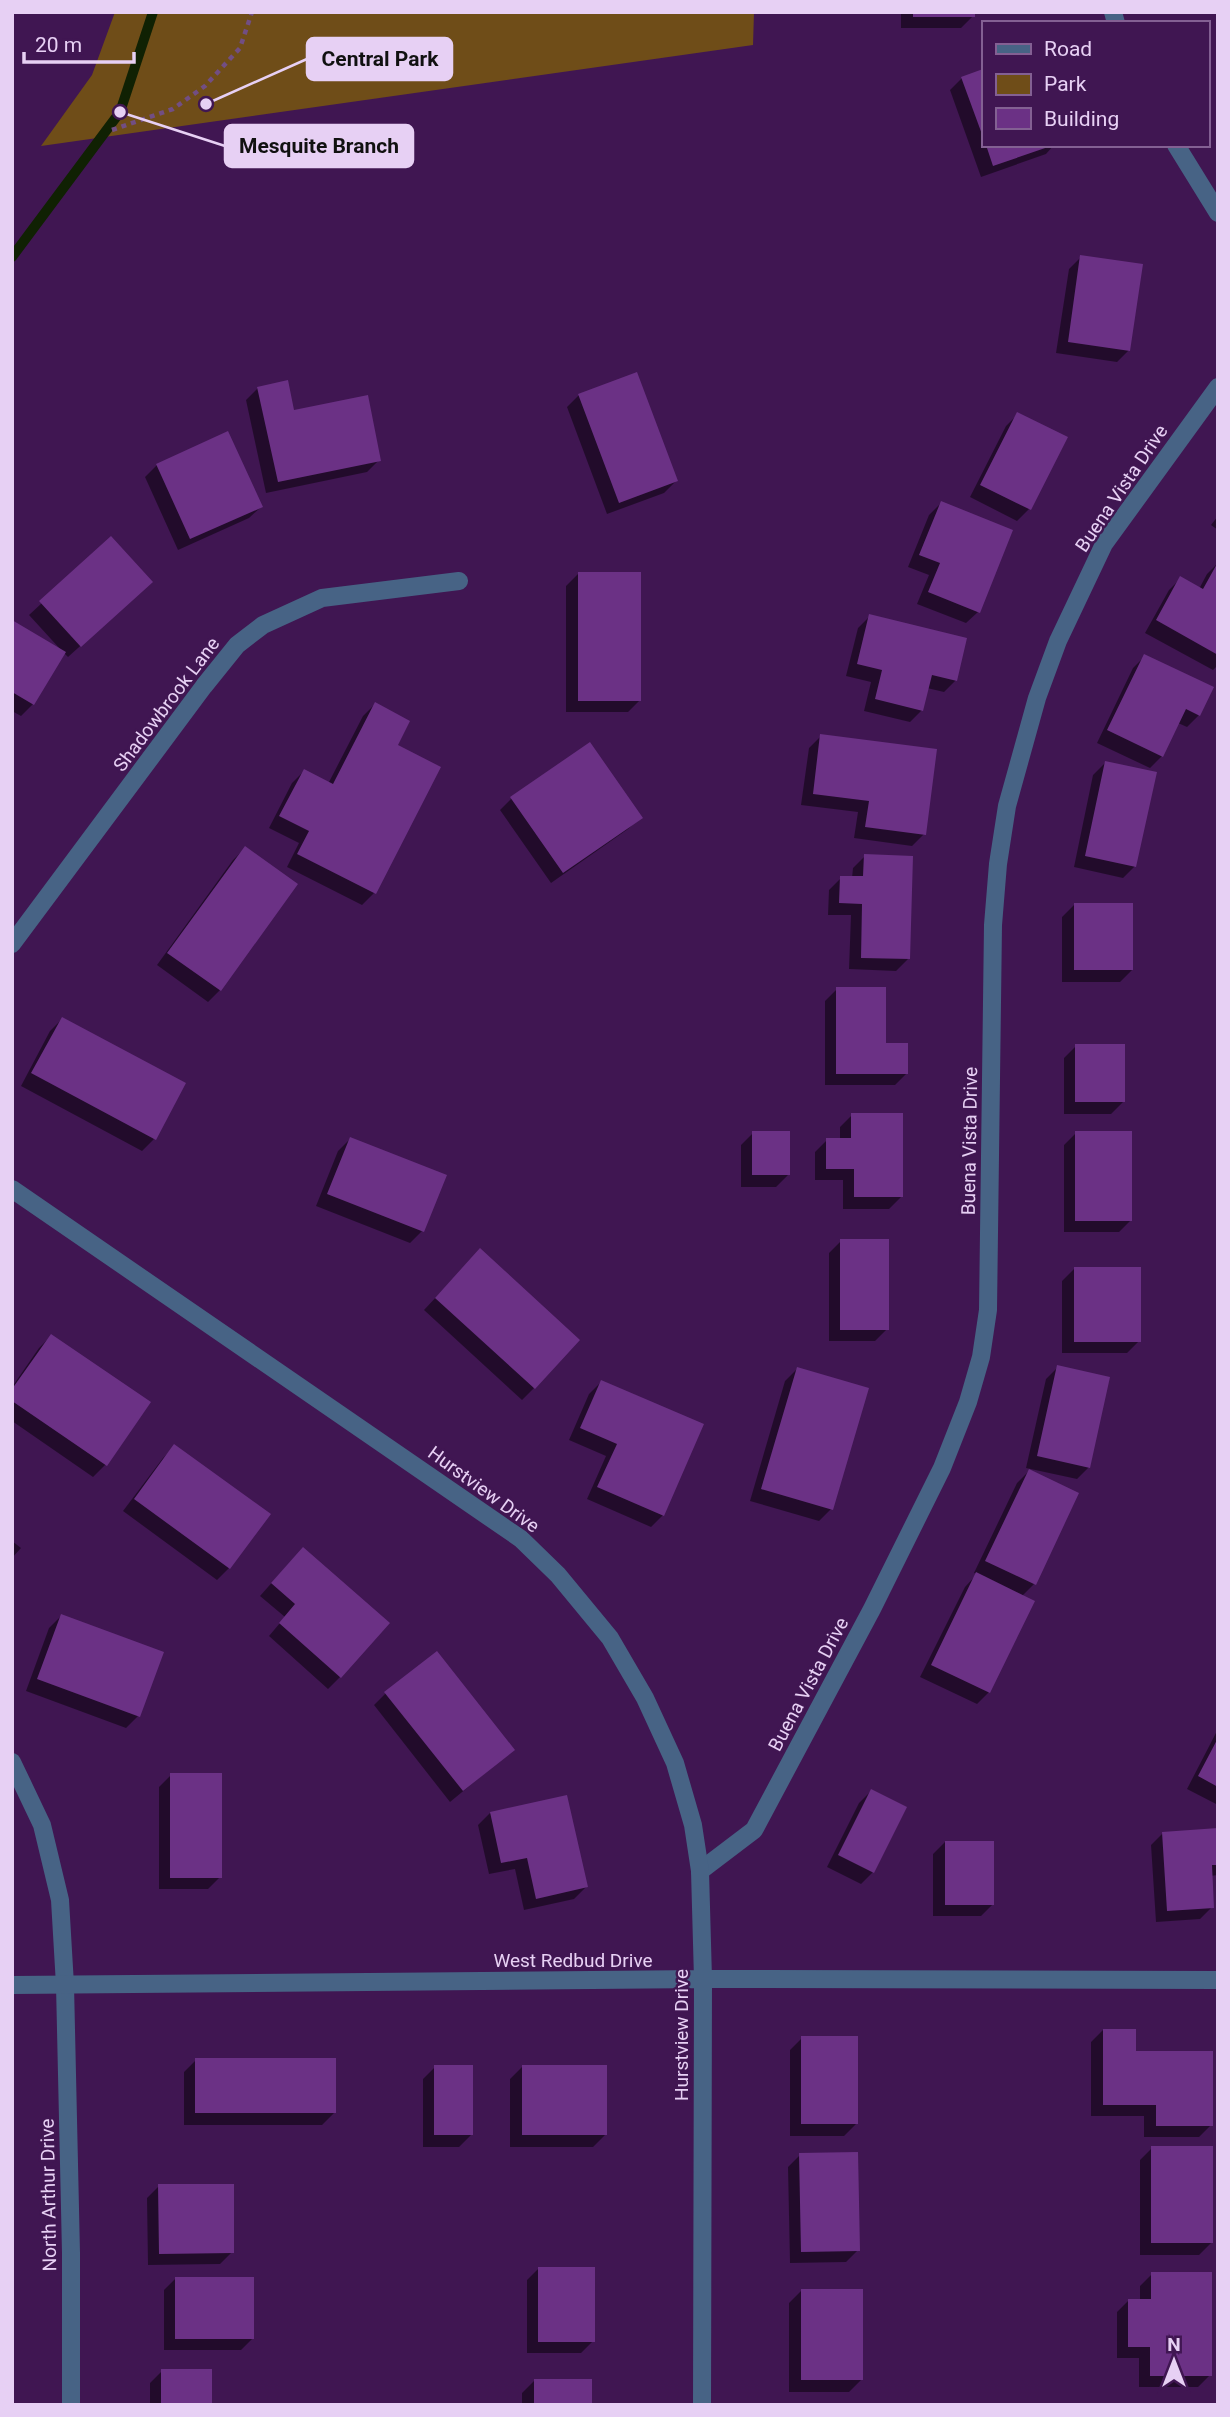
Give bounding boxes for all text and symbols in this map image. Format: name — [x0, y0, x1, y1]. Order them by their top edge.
scale bar — [24, 21, 135, 65]
legend — [982, 21, 1209, 147]
text: 20 m — [35, 33, 82, 57]
text: Road — [1044, 37, 1092, 61]
callout: Central Park — [307, 38, 452, 80]
text: Central Park — [322, 47, 439, 71]
text: Park — [1044, 72, 1087, 96]
text: Building — [1044, 107, 1119, 131]
callout: Mesquite Branch — [225, 125, 413, 167]
text: Mesquite Branch — [239, 134, 399, 158]
street label: Buena Vista Drive — [1070, 420, 1172, 556]
street label: Shadowbrook Lane — [108, 633, 224, 776]
street label: Buena Vista Drive — [957, 1067, 982, 1215]
street label: Hurstview Drive — [424, 1441, 544, 1538]
street label: Buena Vista Drive — [763, 1613, 853, 1755]
street label: West Redbud Drive — [493, 1949, 653, 1972]
street label: Hurstview Drive — [670, 1969, 693, 2101]
street label: North Arthur Drive — [36, 2118, 61, 2272]
north arrow — [1139, 2326, 1209, 2396]
text: N — [1167, 2333, 1181, 2356]

